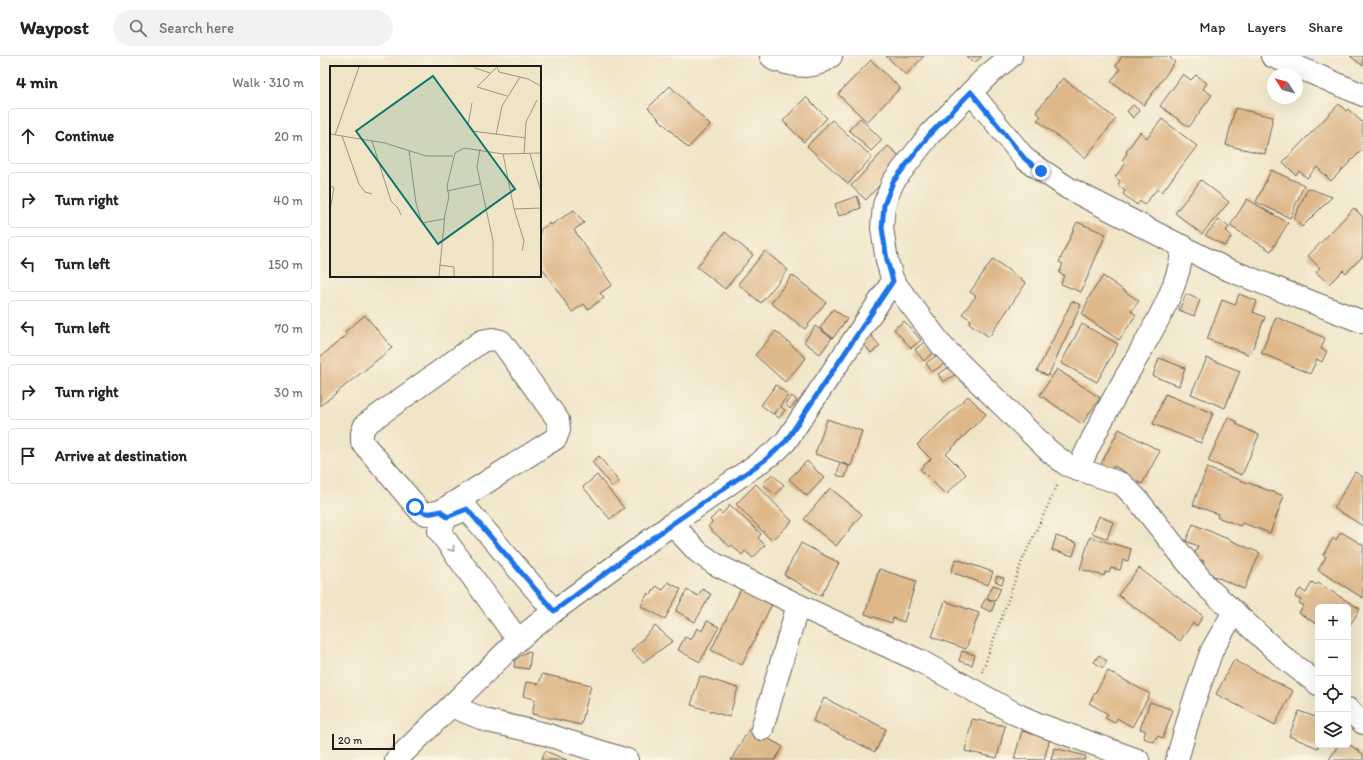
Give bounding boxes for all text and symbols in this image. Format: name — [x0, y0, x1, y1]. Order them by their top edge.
search box — [113, 10, 393, 46]
text: Waypost — [20, 16, 89, 39]
icon: search — [127, 17, 149, 39]
text: Search here — [159, 19, 234, 37]
text: Map — [1200, 19, 1225, 36]
text: Layers — [1247, 19, 1286, 36]
text: Share — [1308, 19, 1343, 36]
inset map — [330, 66, 541, 277]
north arrow — [1267, 68, 1303, 104]
text: 4 min — [16, 72, 58, 92]
text: Walk · 310 m — [232, 75, 304, 90]
icon: ahead — [17, 125, 39, 147]
text: Continue — [55, 127, 114, 145]
text: 20 m — [274, 129, 303, 144]
route end — [1032, 162, 1050, 180]
icon: right — [17, 189, 39, 211]
text: Turn right — [55, 191, 119, 209]
text: 40 m — [273, 193, 303, 208]
icon: left — [17, 253, 39, 275]
text: Turn left — [55, 255, 110, 273]
text: 150 m — [268, 257, 303, 272]
icon: left — [17, 317, 39, 339]
text: Turn left — [55, 319, 110, 337]
text: 70 m — [275, 321, 303, 336]
icon: right — [17, 381, 39, 403]
text: Turn right — [55, 383, 119, 401]
text: 30 m — [274, 385, 303, 400]
icon: arrive — [17, 445, 39, 467]
text: Arrive at destination — [55, 447, 187, 465]
route start — [406, 498, 424, 516]
one-way arrow — [447, 545, 454, 552]
map controls — [1315, 604, 1351, 748]
button: + — [1315, 604, 1351, 640]
button: − — [1315, 640, 1351, 676]
button: locate — [1315, 676, 1351, 712]
button: layers — [1315, 712, 1351, 748]
scale bar — [332, 732, 395, 751]
text: 20 m — [338, 734, 362, 747]

